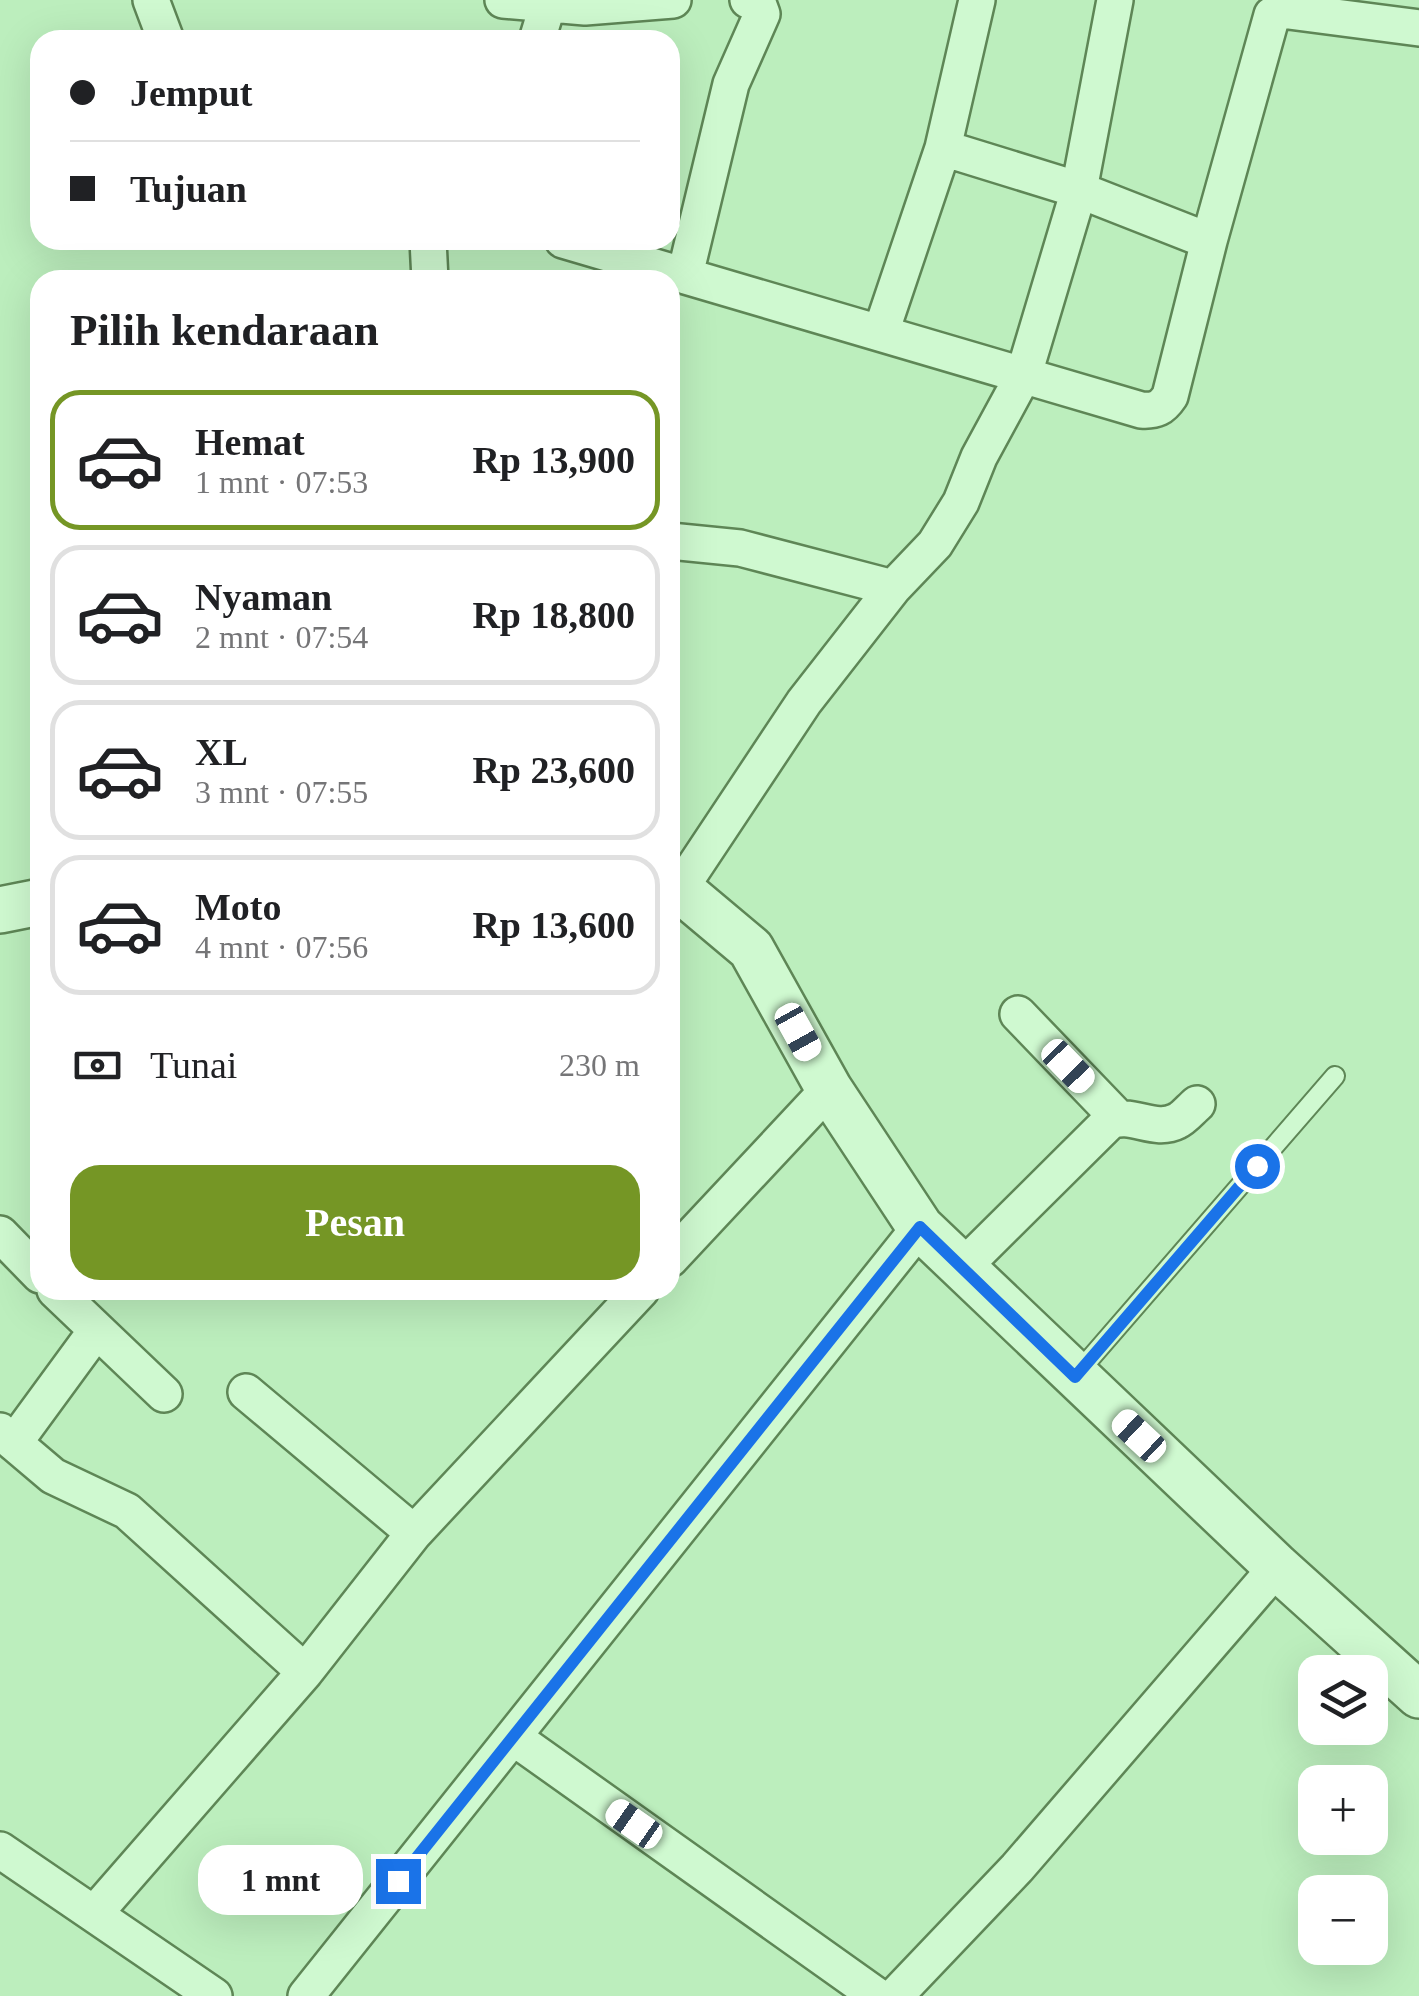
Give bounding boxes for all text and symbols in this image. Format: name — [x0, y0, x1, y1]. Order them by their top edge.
text: Jemput — [130, 72, 252, 114]
text: Tujuan — [130, 168, 247, 210]
text: Pilih kendaraan — [70, 305, 379, 355]
icon: car — [75, 415, 165, 505]
text: Hemat — [195, 421, 305, 463]
text: Rp 13,900 — [472, 439, 635, 481]
text: 1 mnt · 07:53 — [195, 464, 368, 500]
icon: car — [75, 570, 165, 660]
text: Nyaman — [195, 576, 332, 618]
text: Rp 18,800 — [472, 594, 635, 636]
text: 2 mnt · 07:54 — [195, 619, 368, 655]
icon: car — [75, 725, 165, 815]
text: XL — [195, 731, 248, 773]
text: Rp 23,600 — [472, 749, 635, 791]
text: 3 mnt · 07:55 — [195, 774, 368, 810]
icon: car — [75, 880, 165, 970]
text: Moto — [195, 886, 282, 928]
text: Rp 13,600 — [472, 904, 635, 946]
text: 4 mnt · 07:56 — [195, 929, 368, 965]
car — [770, 998, 826, 1066]
car — [1036, 1034, 1100, 1098]
icon: cash — [70, 1038, 125, 1093]
text: Tunai — [150, 1044, 237, 1086]
text: 230 m — [559, 1047, 640, 1083]
route start — [1235, 1144, 1280, 1189]
button: Pesan — [70, 1165, 640, 1280]
car — [1107, 1405, 1171, 1467]
map controls — [1298, 1655, 1388, 1965]
button: layers — [1298, 1655, 1388, 1745]
button: + — [1298, 1765, 1388, 1855]
car — [601, 1795, 667, 1853]
callout: 1 mnt — [198, 1846, 363, 1916]
route end — [376, 1859, 421, 1904]
text: 1 mnt — [241, 1862, 320, 1898]
button: − — [1298, 1875, 1388, 1965]

